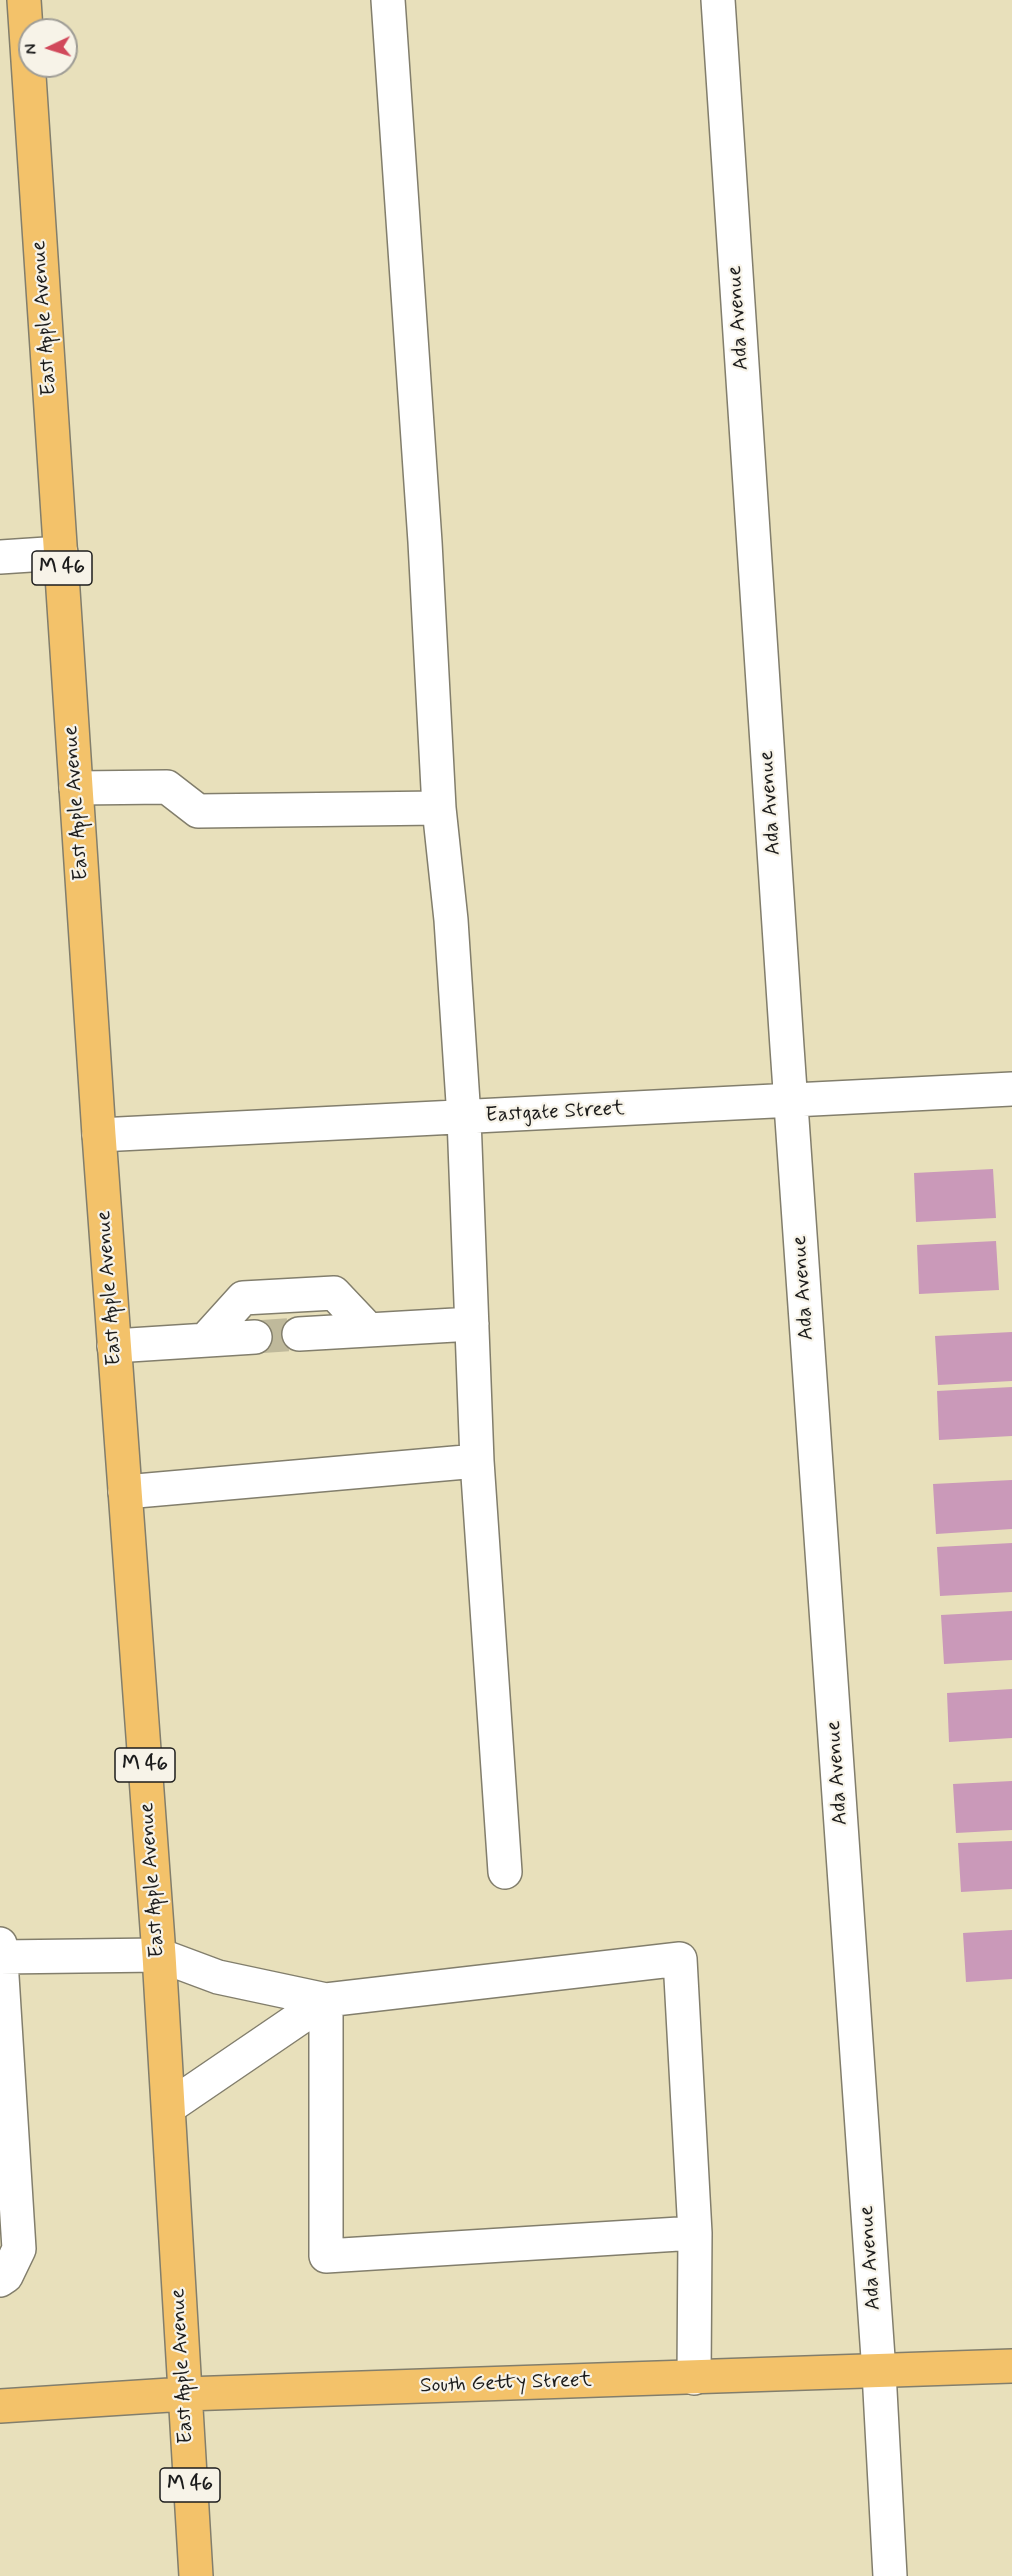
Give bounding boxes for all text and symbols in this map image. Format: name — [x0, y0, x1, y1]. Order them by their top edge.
north arrow — [18, 18, 78, 78]
text: N — [21, 43, 42, 55]
street label: East Apple Avenue — [27, 240, 63, 396]
street label: Ada Avenue — [723, 265, 755, 371]
road number: M 46 — [32, 551, 92, 585]
street label: East Apple Avenue — [59, 725, 95, 881]
street label: Ada Avenue — [755, 750, 787, 856]
street label: Eastgate Street — [485, 1097, 625, 1129]
street label: East Apple Avenue — [92, 1210, 128, 1366]
street label: Ada Avenue — [788, 1235, 820, 1341]
street label: Ada Avenue — [822, 1720, 854, 1826]
road number: M 46 — [115, 1748, 175, 1782]
street label: East Apple Avenue — [135, 1802, 171, 1958]
street label: Ada Avenue — [855, 2205, 887, 2311]
street label: East Apple Avenue — [166, 2288, 200, 2444]
street label: South Getty Street — [420, 2368, 592, 2400]
road number: M 46 — [160, 2468, 220, 2502]

